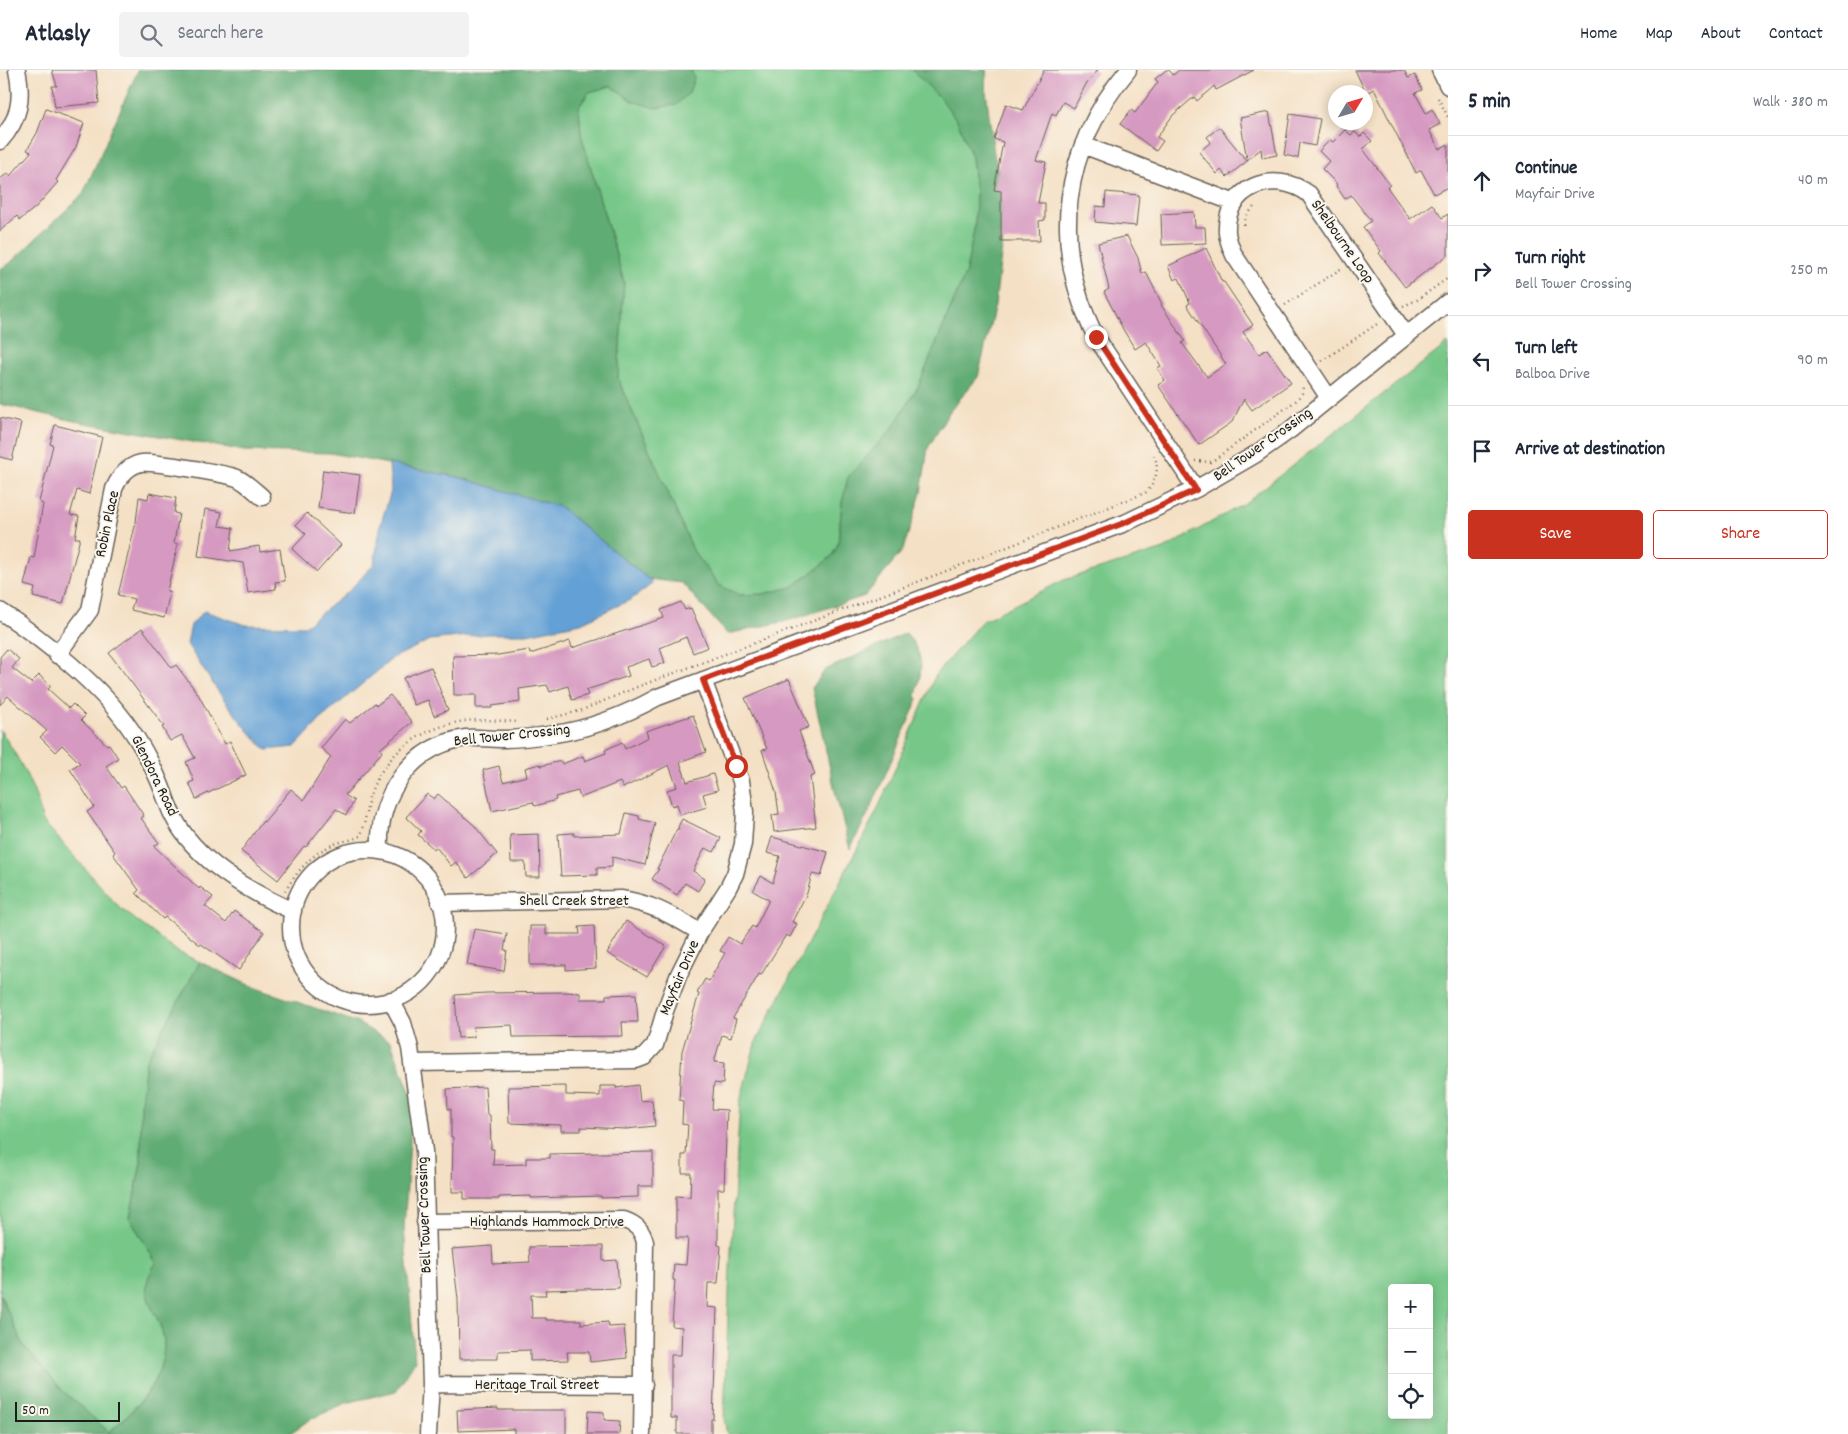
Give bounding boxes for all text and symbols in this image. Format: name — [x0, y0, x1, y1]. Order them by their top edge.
search box — [119, 12, 469, 57]
text: Atlasly — [25, 18, 89, 52]
icon: search — [137, 21, 165, 49]
text: Search here — [177, 21, 263, 48]
text: Home — [1580, 22, 1617, 47]
text: Map — [1645, 22, 1673, 47]
text: About — [1701, 22, 1741, 47]
text: Contact — [1769, 22, 1823, 47]
north arrow — [1328, 85, 1373, 130]
text: 5 min — [1468, 88, 1511, 118]
text: Walk · 380 m — [1753, 91, 1828, 114]
text: Continue — [1515, 156, 1577, 183]
icon: ahead — [1468, 167, 1496, 195]
text: 40 m — [1798, 169, 1828, 192]
text: Mayfair Drive — [1515, 183, 1595, 206]
street label: Shelbourne Loop — [1304, 195, 1380, 289]
text: Turn right — [1515, 246, 1586, 273]
icon: right — [1468, 257, 1496, 285]
text: 250 m — [1790, 259, 1828, 282]
text: Bell Tower Crossing — [1515, 273, 1632, 296]
route end — [1085, 326, 1108, 349]
text: Turn left — [1515, 336, 1578, 363]
icon: left — [1468, 347, 1496, 375]
text: 90 m — [1797, 349, 1828, 372]
text: Balboa Drive — [1515, 363, 1590, 386]
street label: Bell Tower Crossing — [1209, 402, 1317, 488]
icon: arrive — [1468, 437, 1496, 465]
text: Arrive at destination — [1515, 437, 1665, 464]
street label: Robin Place — [90, 488, 126, 560]
button: Save — [1468, 510, 1643, 559]
button: Share — [1653, 510, 1828, 559]
street label: Bell Tower Crossing — [453, 718, 571, 754]
street label: Glendora Road — [124, 731, 184, 821]
route start — [725, 755, 748, 778]
street label: Shell Creek Street — [519, 890, 629, 913]
street label: Mayfair Drive — [654, 937, 706, 1019]
street label: Bell Tower Crossing — [411, 1156, 439, 1274]
street label: Highlands Hammock Drive — [470, 1211, 624, 1234]
map controls — [1388, 1284, 1433, 1419]
button: + — [1388, 1284, 1433, 1329]
button: − — [1388, 1329, 1433, 1374]
street label: Heritage Trail Street — [475, 1374, 599, 1397]
button: locate — [1388, 1374, 1433, 1419]
scale bar — [15, 1399, 120, 1422]
text: 50 m — [22, 1401, 49, 1421]

